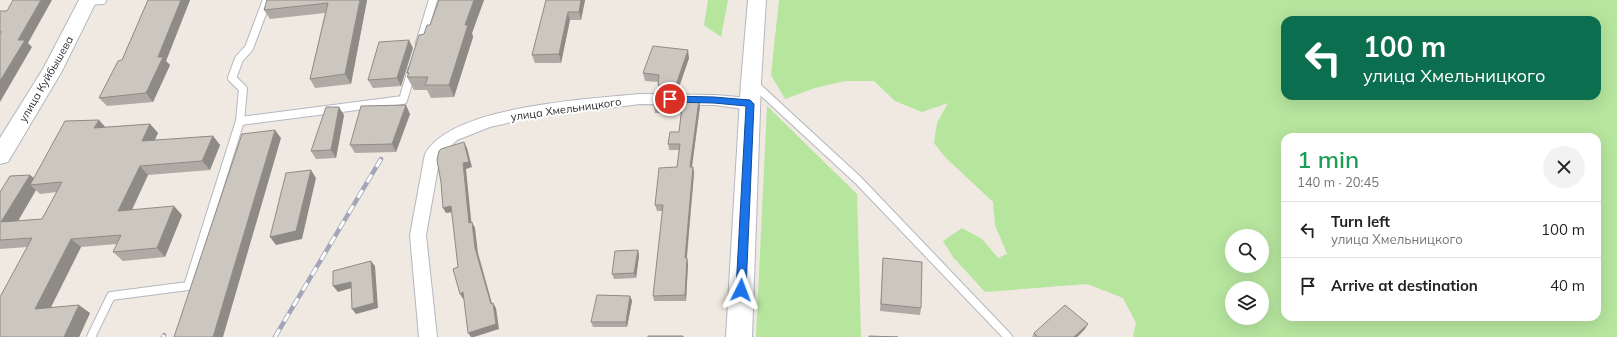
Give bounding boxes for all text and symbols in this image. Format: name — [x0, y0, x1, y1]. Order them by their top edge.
text: 100 m — [1363, 29, 1446, 64]
icon: left — [1297, 32, 1349, 84]
street label: улица Куйбышева — [16, 34, 76, 124]
text: улица Хмельницкого — [1363, 64, 1546, 87]
pin — [653, 82, 687, 116]
icon: arrive — [659, 88, 681, 110]
street label: улица Хмельницкого — [510, 94, 622, 124]
text: 1 min — [1297, 144, 1359, 174]
button: close — [1543, 146, 1585, 188]
text: 140 m · 20:45 — [1297, 174, 1379, 190]
text: Turn left — [1331, 212, 1390, 231]
icon: left — [1297, 219, 1319, 241]
text: 100 m — [1541, 220, 1585, 239]
map controls — [1225, 229, 1269, 325]
button: search — [1225, 229, 1269, 273]
text: улица Хмельницкого — [1331, 231, 1463, 247]
position arrow — [720, 269, 762, 311]
icon: arrive — [1297, 275, 1319, 297]
text: Arrive at destination — [1331, 276, 1478, 295]
text: 40 m — [1550, 276, 1585, 295]
button: layers — [1225, 281, 1269, 325]

